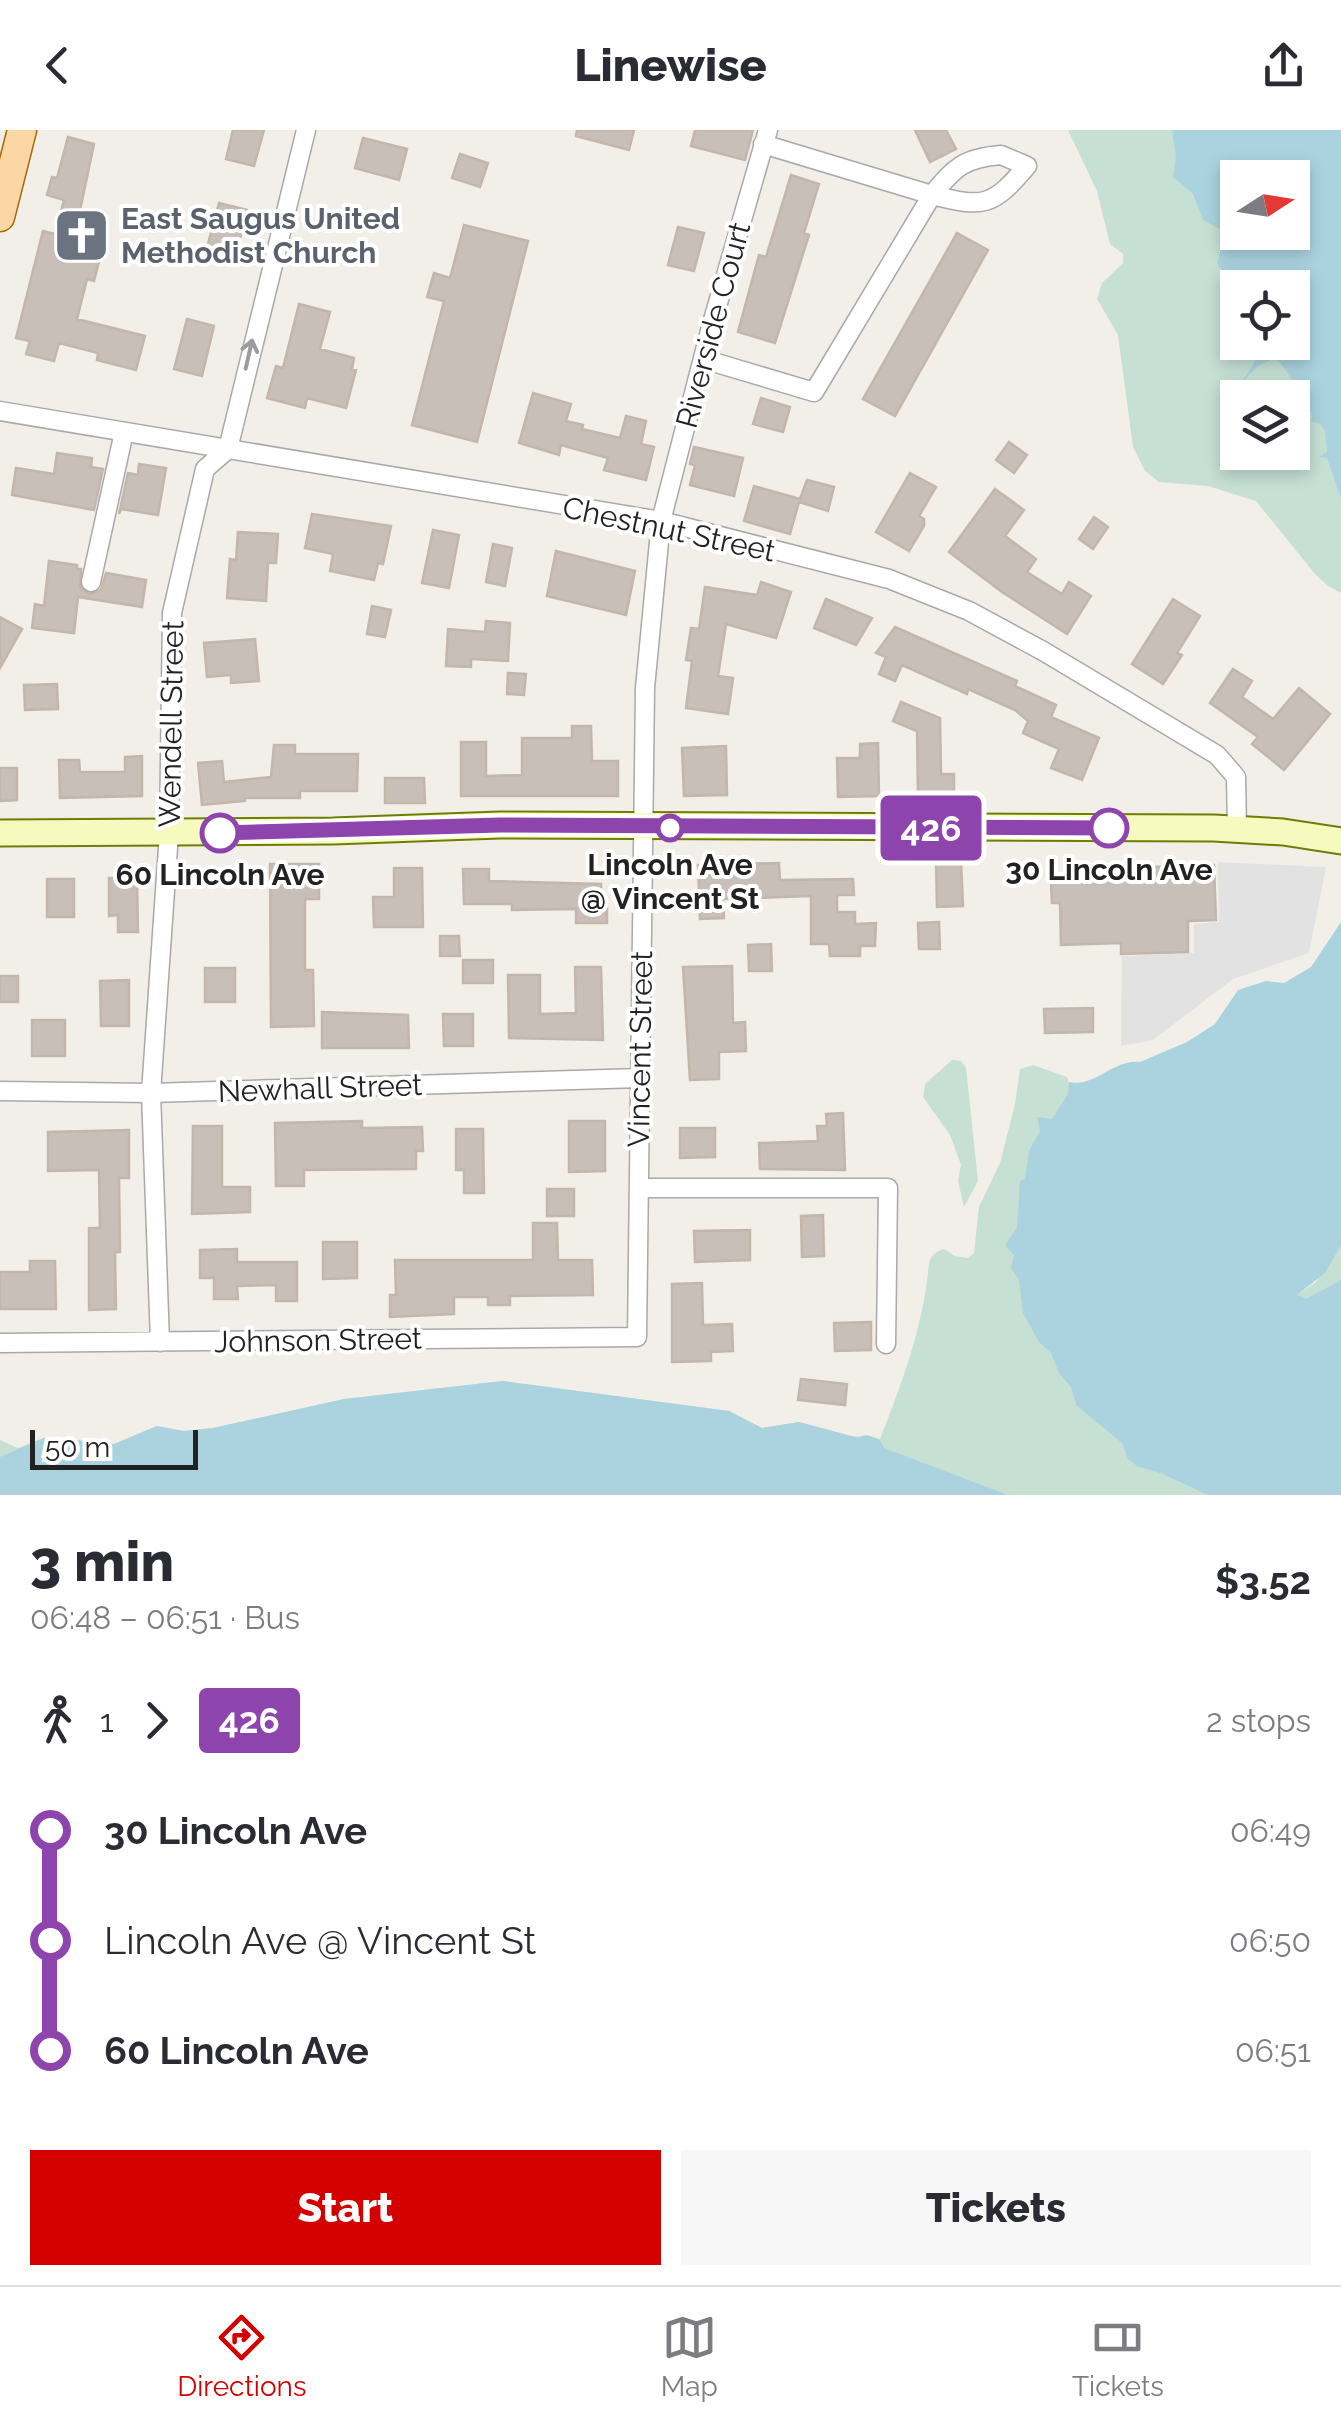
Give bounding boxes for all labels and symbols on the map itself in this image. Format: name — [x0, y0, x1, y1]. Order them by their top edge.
north arrow — [1220, 160, 1310, 250]
place label: East Saugus United Methodist Church — [121, 201, 400, 270]
church icon: East Saugus United Methodist Church — [52, 205, 112, 265]
street label: Riverside Court — [669, 218, 757, 432]
one-way arrow — [241, 339, 260, 371]
street label: Chestnut Street — [560, 489, 778, 569]
street label: Wendell Street — [152, 620, 190, 828]
line badge: 426 — [874, 796, 988, 860]
marker: 30 Lincoln Ave — [1090, 809, 1128, 847]
marker: 60 Lincoln Ave — [201, 814, 239, 852]
marker: Lincoln Ave @ Vincent St — [657, 815, 683, 841]
place label: Lincoln Ave @ Vincent St — [581, 847, 760, 916]
place label: 30 Lincoln Ave — [1005, 852, 1213, 887]
place label: 60 Lincoln Ave — [115, 857, 325, 892]
street label: Vincent Street — [621, 950, 659, 1148]
street label: Newhall Street — [217, 1067, 423, 1109]
street label: Johnson Street — [214, 1321, 422, 1359]
scale bar — [30, 1425, 198, 1470]

